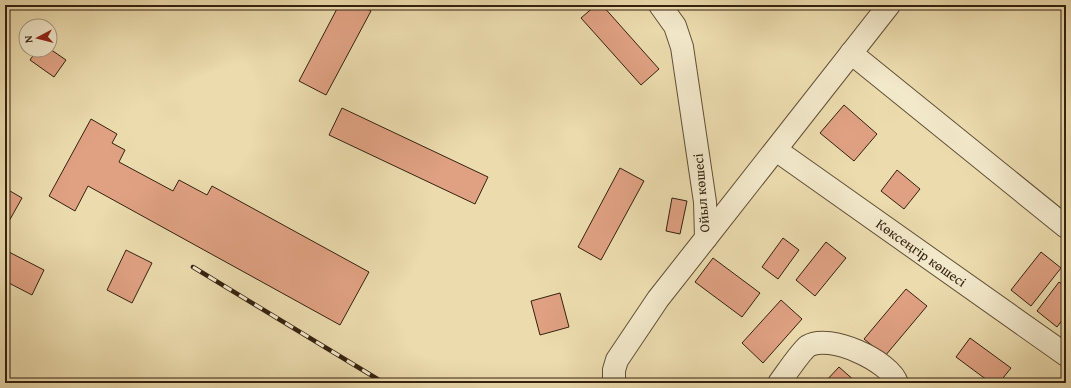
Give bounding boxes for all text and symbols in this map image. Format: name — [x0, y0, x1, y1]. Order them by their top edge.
north arrow — [18, 18, 58, 58]
text: N — [20, 34, 36, 44]
street label: Ойыл көшесі — [688, 153, 714, 233]
street label: Көксеңгір көшесі — [872, 214, 971, 292]

